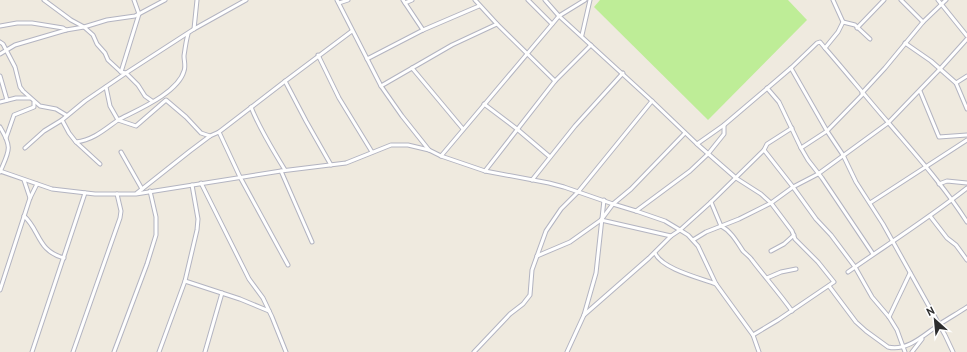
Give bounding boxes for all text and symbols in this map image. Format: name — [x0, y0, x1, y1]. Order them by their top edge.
north arrow — [915, 300, 955, 340]
text: N — [924, 303, 937, 319]

